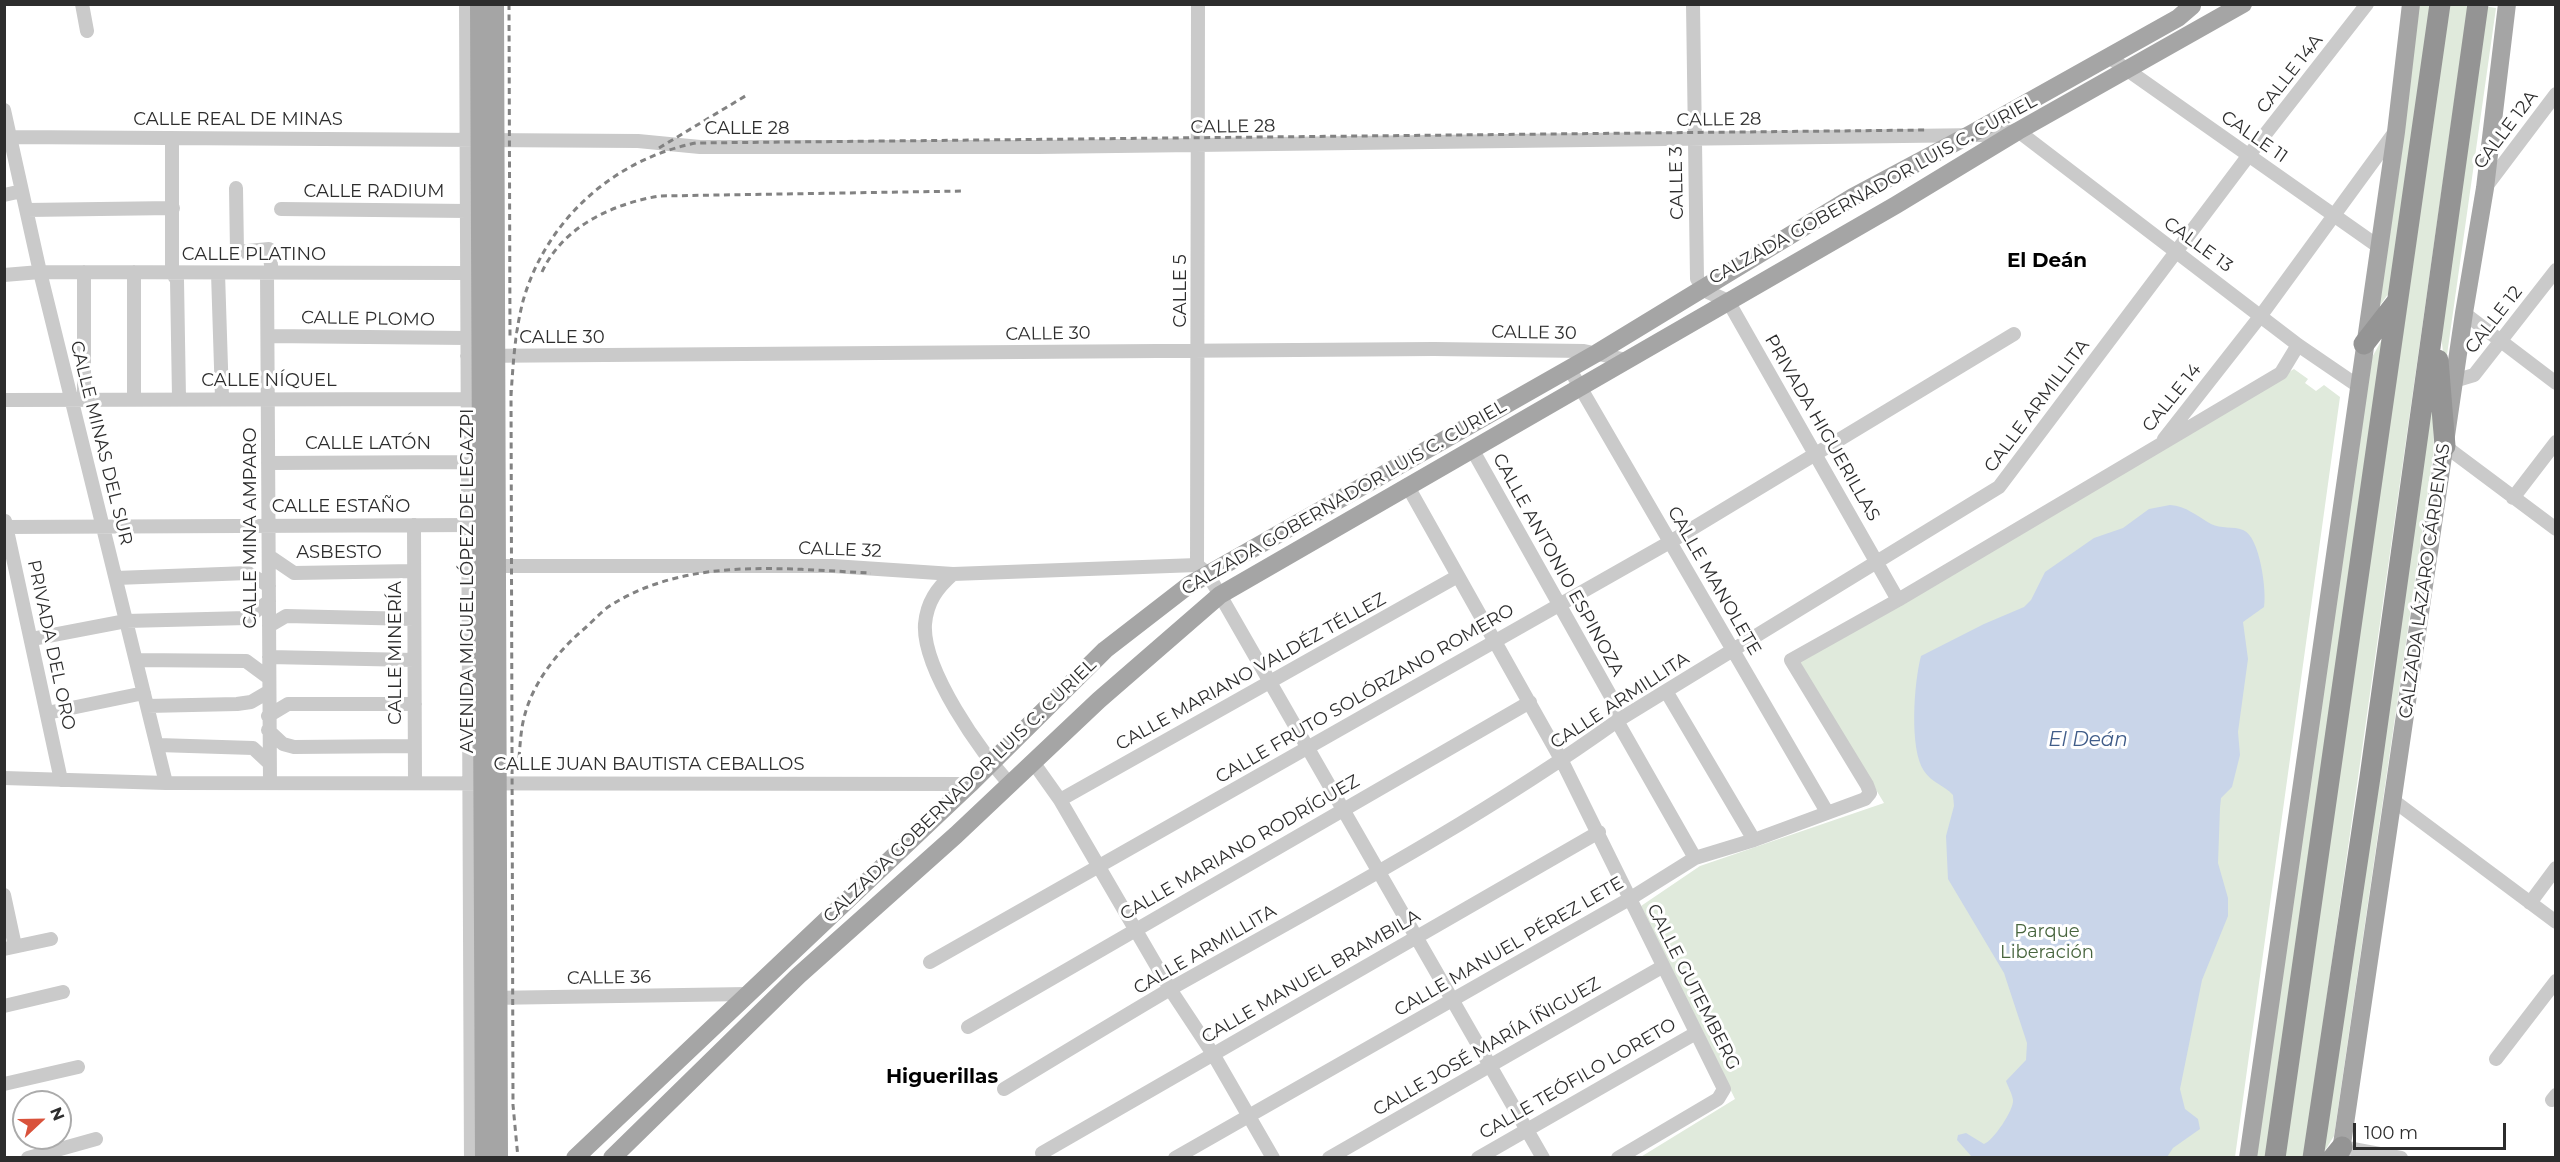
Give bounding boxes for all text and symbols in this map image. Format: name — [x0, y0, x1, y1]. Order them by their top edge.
street label: CALLE 14A — [2252, 30, 2328, 118]
street label: CALLE 12A — [2469, 86, 2543, 174]
street label: CALZADA GOBERNADOR LUIS C. CURIEL — [1705, 91, 2041, 289]
street label: CALLE 11 — [2217, 106, 2291, 168]
street label: CALLE 28 — [1676, 108, 1762, 132]
street label: CALLE REAL DE MINAS — [133, 109, 343, 131]
street label: CALLE 28 — [1190, 115, 1276, 139]
street label: CALLE 28 — [704, 118, 790, 140]
street label: CALLE 3 — [1666, 146, 1688, 220]
street label: CALLE RADIUM — [304, 181, 444, 203]
street label: CALLE 13 — [2159, 213, 2237, 277]
street label: CALLE PLATINO — [182, 244, 326, 266]
district label: El Deán — [2007, 249, 2087, 273]
street label: CALLE 5 — [1170, 254, 1192, 328]
street label: CALLE 12 — [2461, 282, 2527, 358]
street label: CALLE PLOMO — [301, 307, 435, 331]
street label: CALLE 30 — [1491, 321, 1577, 345]
street label: CALLE 30 — [1005, 322, 1091, 346]
street label: CALLE 30 — [519, 327, 605, 349]
street label: PRIVADA HIGUERILLAS — [1760, 331, 1884, 525]
street label: CALLE ARMILLITA — [1980, 335, 2094, 477]
street label: CALLE MINAS DEL SUR — [65, 339, 137, 547]
street label: CALLE 14 — [2138, 359, 2206, 437]
street label: CALLE NÍQUEL — [201, 370, 337, 392]
street label: CALZADA GOBERNADOR LUIS C. CURIEL — [1178, 396, 1510, 600]
street label: AVENIDA MIGUEL LÓPEZ DE LEGAZPI — [457, 409, 479, 753]
street label: CALLE MINA AMPARO — [240, 427, 262, 629]
street label: CALLE LATÓN — [305, 433, 431, 455]
street label: CALZADA LÁZARO CÁRDENAS — [2395, 442, 2455, 720]
street label: CALLE ANTONIO ESPINOZA — [1488, 450, 1628, 680]
street label: CALLE ESTAÑO — [272, 496, 410, 518]
street label: CALLE MANOLETE — [1663, 503, 1765, 659]
street label: CALLE 32 — [798, 538, 882, 562]
street label: ASBESTO — [296, 542, 382, 564]
street label: PRIVADA DEL ORO — [22, 558, 80, 732]
street label: CALLE MINERÍA — [385, 581, 407, 725]
street label: CALLE MARIANO VALDÉZ TÉLLEZ — [1112, 589, 1390, 755]
street label: CALLE FRUTO SOLÓRZANO ROMERO — [1212, 599, 1518, 789]
street label: CALLE ARMILLITA — [1547, 648, 1693, 754]
street label: CALZADA GOBERNADOR LUIS C. CURIEL — [819, 654, 1101, 928]
water label: El Deán — [2048, 728, 2128, 752]
street label: CALLE JUAN BAUTISTA CEBALLOS — [493, 754, 805, 776]
street label: CALLE MARIANO RODRÍGUEZ — [1117, 771, 1363, 925]
street label: CALLE MANUEL PÉREZ LETE — [1391, 872, 1627, 1022]
street label: CALLE ARMILLITA — [1130, 900, 1280, 1000]
street label: CALLE GUTEMBERG — [1642, 900, 1744, 1074]
street label: CALLE MANUEL BRAMBILA — [1198, 905, 1424, 1049]
park label: Parque Liberación — [2000, 921, 2094, 964]
street label: CALLE 36 — [567, 966, 651, 990]
street label: CALLE JOSÉ MARÍA ÍÑIGUEZ — [1370, 973, 1604, 1121]
street label: CALLE TEÓFILO LORETO — [1476, 1014, 1680, 1144]
district label: Higuerillas — [886, 1065, 998, 1089]
north arrow — [12, 1090, 72, 1150]
text: N — [46, 1104, 69, 1123]
scale bar — [2356, 1111, 2509, 1149]
text: 100 m — [2364, 1122, 2418, 1144]

